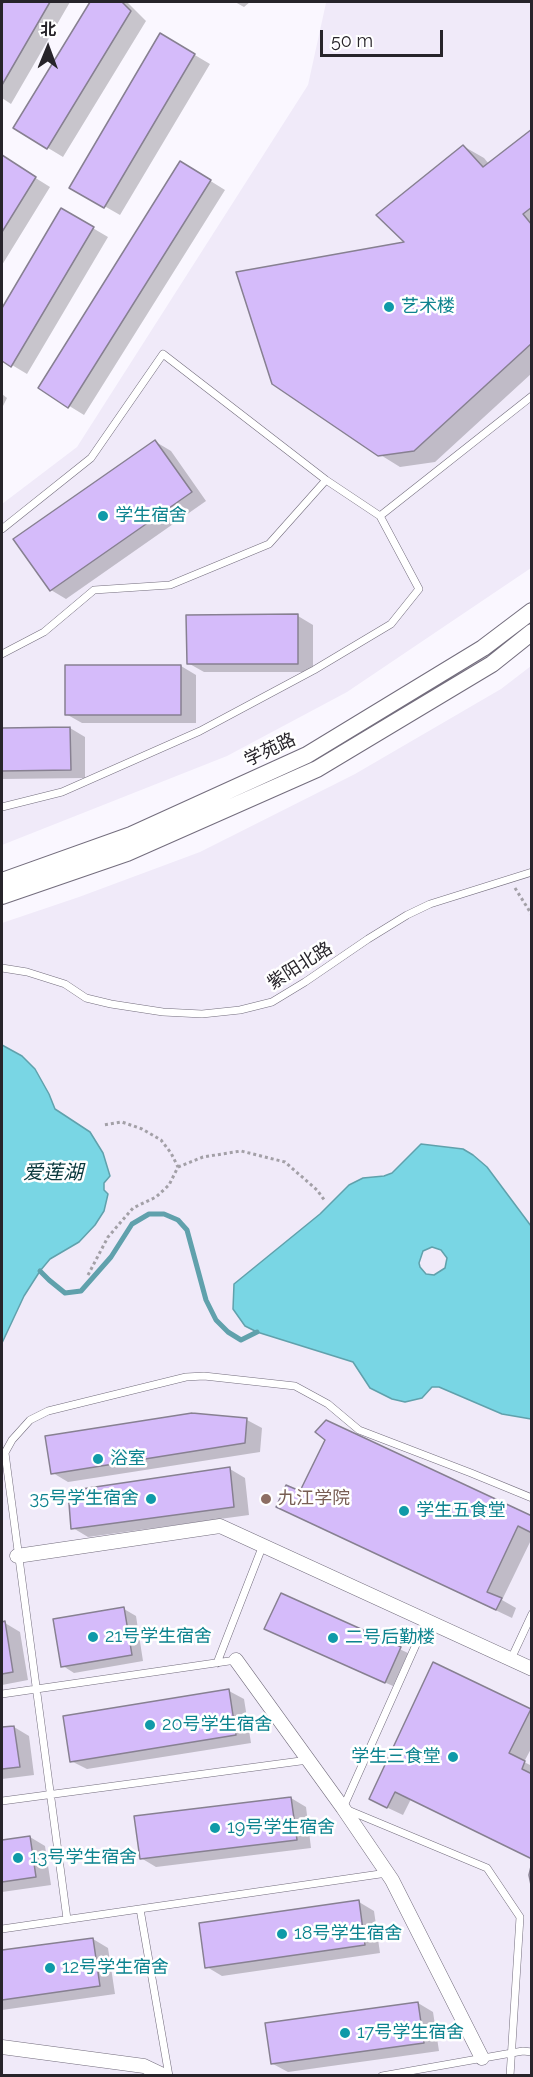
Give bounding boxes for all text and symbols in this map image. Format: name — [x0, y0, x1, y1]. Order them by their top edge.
north arrow — [18, 18, 78, 78]
scale bar — [323, 18, 446, 56]
text: 北 — [40, 20, 56, 39]
text: 50 m — [331, 30, 373, 51]
place label: 艺术楼 — [401, 296, 455, 318]
marker: 艺术楼 — [382, 300, 396, 314]
place label: 学生宿舍 — [115, 505, 187, 527]
marker: 学生宿舍 — [96, 509, 110, 523]
street label: 学苑路 — [241, 729, 299, 771]
street label: 紫阳北路 — [264, 938, 336, 994]
water label: 爱莲湖 — [23, 1161, 83, 1185]
place label: 浴室 — [110, 1448, 146, 1470]
marker: 浴室 — [91, 1452, 105, 1466]
place label: 35号学生宿舍 — [30, 1488, 139, 1510]
place label: 九江学院 — [278, 1488, 350, 1510]
marker: 35号学生宿舍 — [144, 1492, 158, 1506]
marker: 九江学院 — [259, 1492, 273, 1506]
place label: 学生五食堂 — [416, 1500, 506, 1522]
marker: 学生五食堂 — [397, 1504, 411, 1518]
place label: 21号学生宿舍 — [105, 1626, 212, 1648]
place label: 二号后勤楼 — [345, 1627, 435, 1649]
marker: 21号学生宿舍 — [86, 1630, 100, 1644]
marker: 二号后勤楼 — [326, 1631, 340, 1645]
place label: 20号学生宿舍 — [162, 1714, 272, 1736]
marker: 20号学生宿舍 — [143, 1718, 157, 1732]
place label: 学生三食堂 — [351, 1746, 441, 1768]
marker: 学生三食堂 — [446, 1750, 460, 1764]
place label: 19号学生宿舍 — [227, 1817, 335, 1839]
marker: 19号学生宿舍 — [208, 1821, 222, 1835]
place label: 13号学生宿舍 — [30, 1847, 137, 1869]
marker: 13号学生宿舍 — [11, 1851, 25, 1865]
place label: 18号学生宿舍 — [294, 1923, 402, 1945]
marker: 18号学生宿舍 — [275, 1927, 289, 1941]
place label: 12号学生宿舍 — [62, 1957, 169, 1979]
marker: 12号学生宿舍 — [43, 1961, 57, 1975]
place label: 17号学生宿舍 — [357, 2022, 464, 2044]
marker: 17号学生宿舍 — [338, 2026, 352, 2040]

